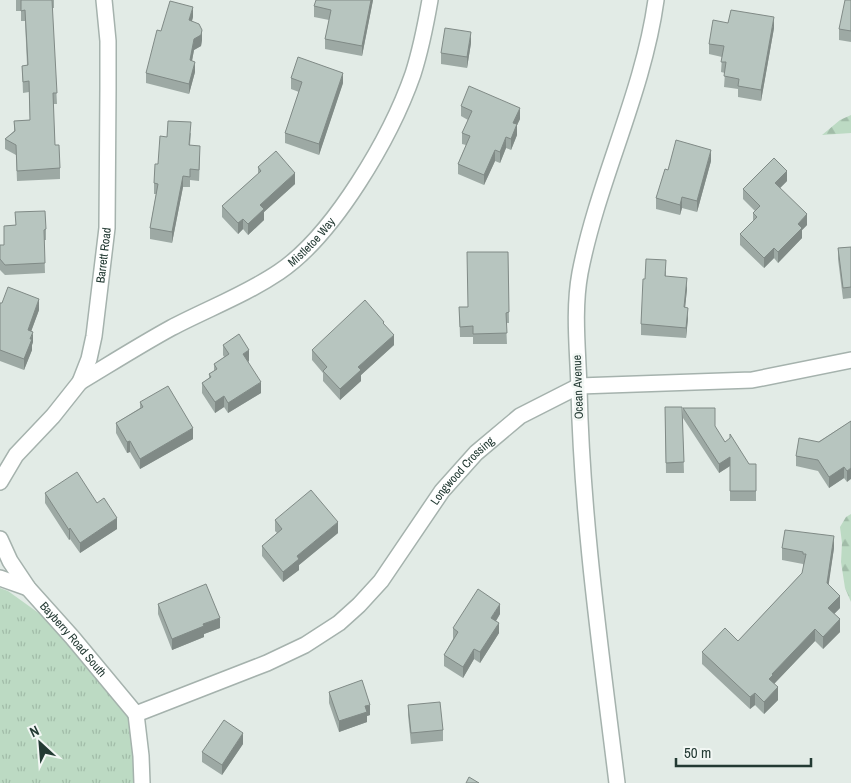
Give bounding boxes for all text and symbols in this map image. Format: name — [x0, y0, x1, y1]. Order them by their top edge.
street label: Mistletoe Way — [285, 214, 339, 270]
street label: Barrett Road — [92, 227, 115, 284]
street label: Ocean Avenue — [569, 355, 587, 419]
street label: Longwood Crossing — [427, 433, 498, 508]
street label: Bayberry Road South — [36, 598, 110, 680]
north arrow — [15, 718, 65, 768]
text: N — [27, 721, 42, 741]
scale bar — [676, 736, 811, 768]
text: 50 m — [684, 742, 711, 763]

